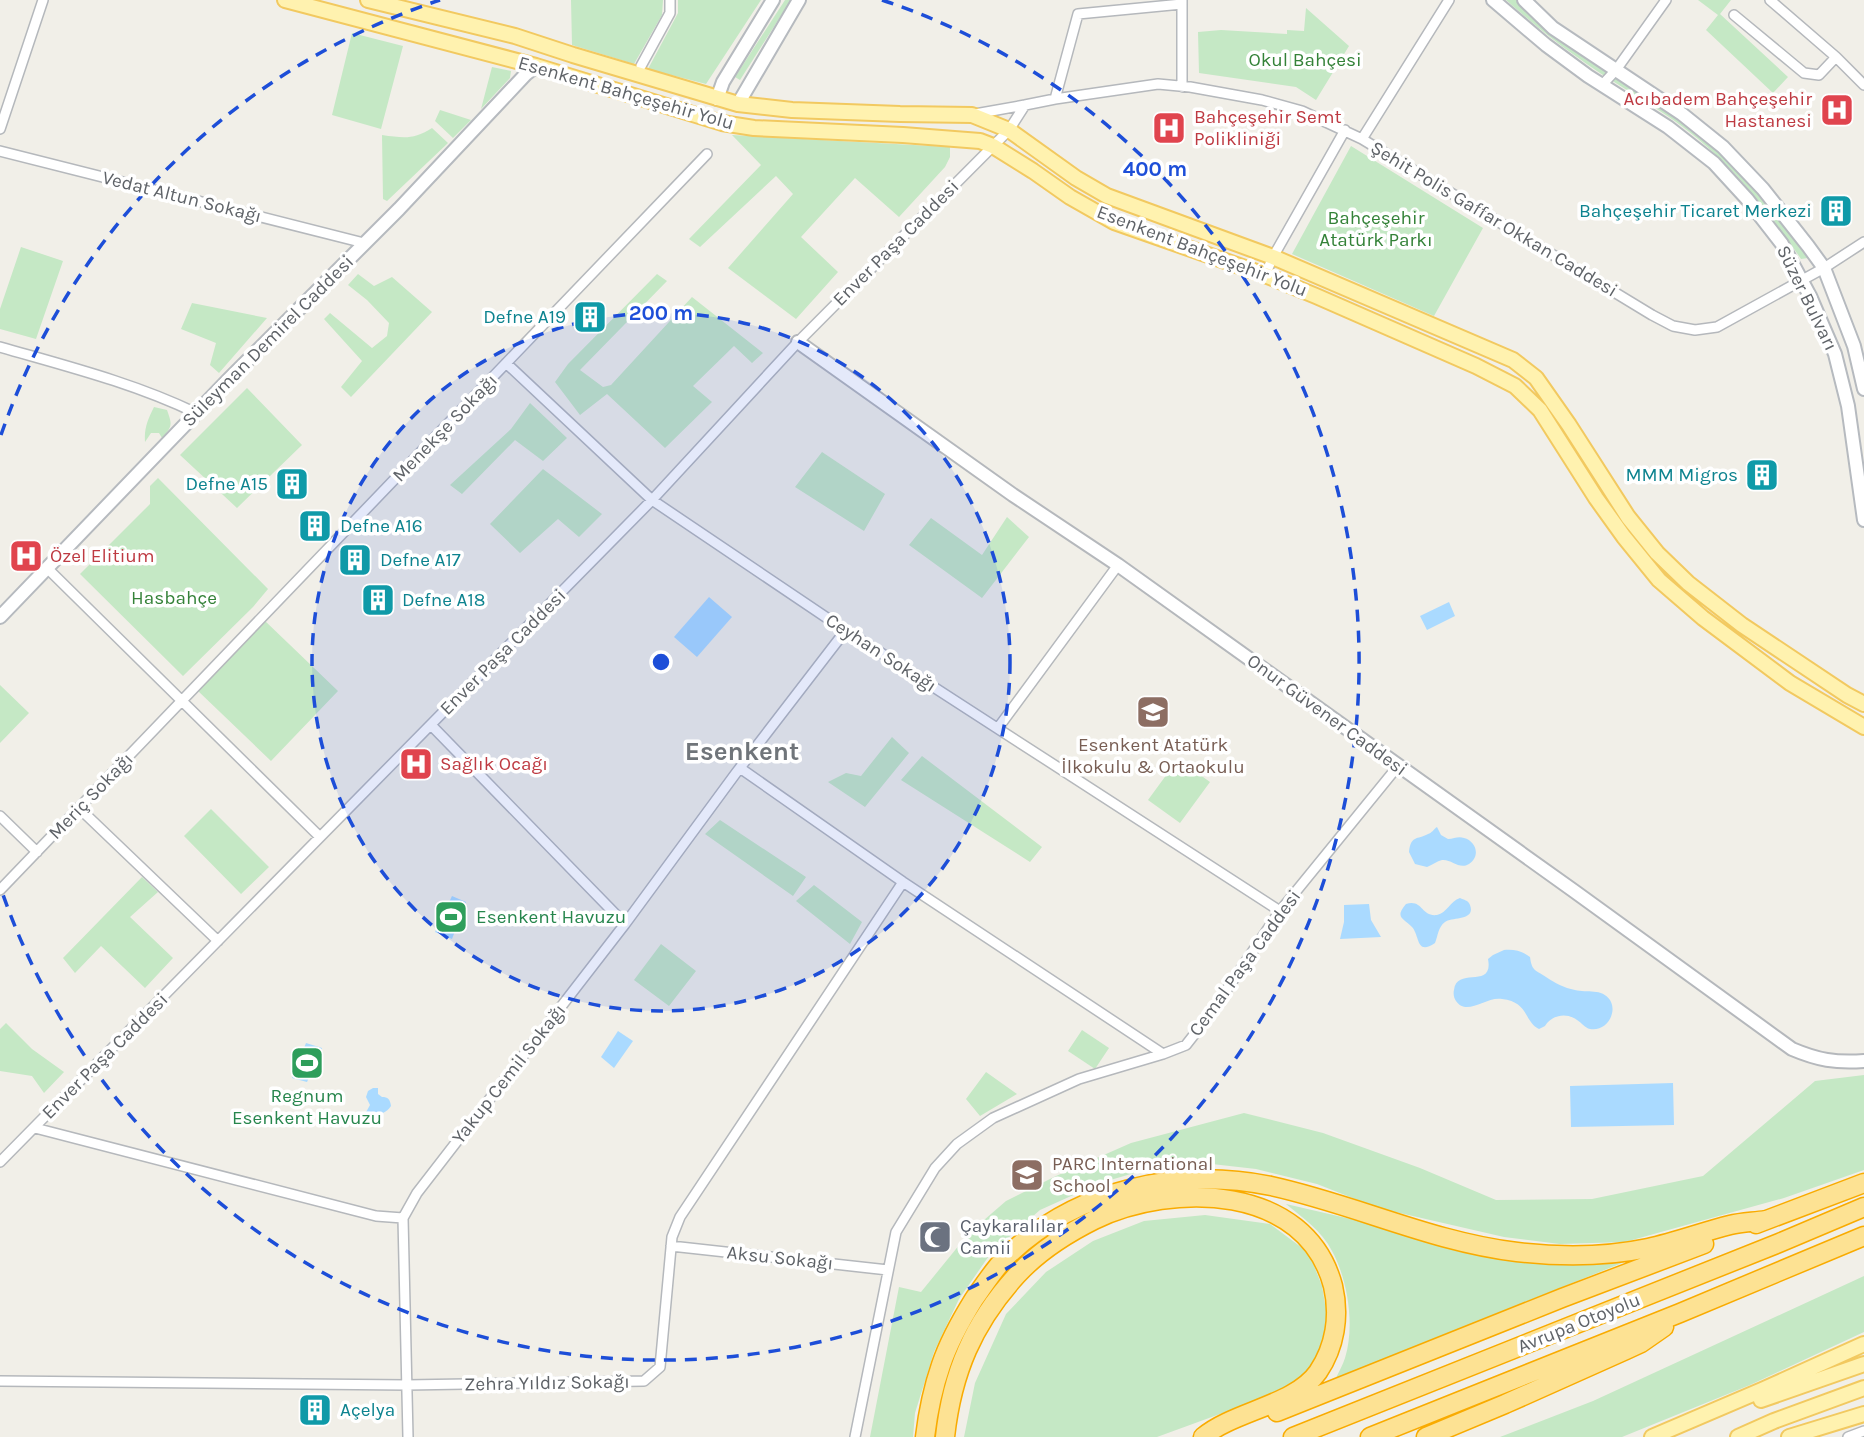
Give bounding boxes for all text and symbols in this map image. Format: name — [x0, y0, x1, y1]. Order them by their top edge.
park label: Okul Bahçesi — [1248, 49, 1362, 71]
street label: Esenkent Bahçeşehir Yolu — [516, 52, 736, 134]
place label: Acıbadem Bahçeşehir Hastanesi — [1624, 88, 1812, 132]
hospital icon: Acıbadem Bahçeşehir Hastanesi — [1818, 91, 1856, 129]
place label: Bahçeşehir Semt Polikliniği — [1194, 106, 1342, 150]
hospital icon: Bahçeşehir Semt Polikliniği — [1150, 109, 1188, 147]
street label: Şehit Polis Gaffar Okkan Caddesi — [1367, 136, 1621, 302]
text: 400 m — [1123, 157, 1187, 181]
street label: Vedat Altun Sokağı — [100, 167, 264, 227]
street label: Enver Paşa Caddesi — [829, 176, 963, 310]
building icon: Bahçeşehir Ticaret Merkezi — [1817, 192, 1855, 230]
place label: Bahçeşehir Ticaret Merkezi — [1579, 200, 1812, 222]
street label: Esenkent Bahçeşehir Yolu — [1094, 201, 1310, 301]
park label: Bahçeşehir Atatürk Parkı — [1319, 207, 1433, 251]
street label: Süzer Bulvarı — [1772, 242, 1842, 354]
street label: Süleyman Demirel Caddesi — [178, 251, 358, 431]
building icon: Defne A19 — [571, 298, 609, 336]
text: 200 m — [629, 301, 693, 325]
place label: Defne A19 — [483, 306, 566, 328]
street label: Menekşe Sokağı — [388, 369, 502, 487]
building icon: MMM Migros — [1743, 456, 1781, 494]
place label: MMM Migros — [1625, 464, 1738, 486]
building icon: Defne A15 — [273, 465, 311, 503]
place label: Defne A15 — [186, 473, 268, 495]
building icon: Defne A16 — [296, 507, 334, 545]
place label: Defne A16 — [340, 515, 423, 537]
hospital icon: Özel Elitium — [7, 537, 45, 575]
building icon: Defne A17 — [336, 541, 374, 579]
place label: Özel Elitium — [50, 545, 155, 567]
place label: Defne A17 — [380, 549, 461, 571]
building icon: Defne A18 — [359, 581, 397, 619]
street label: Enver Paşa Caddesi — [436, 585, 570, 719]
park label: Hasbahçe — [131, 587, 217, 609]
place label: Defne A18 — [402, 589, 485, 611]
street label: Ceyhan Sokağı — [822, 609, 940, 697]
centre of rings — [649, 650, 673, 674]
street label: Onur Güvener Caddesi — [1243, 650, 1411, 780]
school or university icon: Esenkent Atatürk İlkokulu & Ortaokulu — [1134, 693, 1172, 731]
place label: Esenkent Atatürk İlkokulu & Ortaokulu — [1061, 734, 1245, 778]
district label: Esenkent — [685, 736, 799, 767]
hospital icon: Sağlık Ocağı — [397, 745, 435, 783]
street label: Meriç Sokağı — [44, 748, 138, 844]
place label: Sağlık Ocağı — [440, 753, 548, 775]
street label: Cemal Paşa Caddesi — [1185, 886, 1305, 1040]
sports icon: Esenkent Havuzu — [432, 898, 470, 936]
place label: Esenkent Havuzu — [476, 906, 626, 928]
street label: Enver Paşa Caddesi — [38, 989, 172, 1123]
street label: Yakup Cemil Sokağı — [447, 1000, 571, 1148]
sports icon: Regnum Esenkent Havuzu — [288, 1044, 326, 1082]
place label: Regnum Esenkent Havuzu — [232, 1085, 382, 1129]
place label: PARC International School — [1052, 1153, 1213, 1197]
school or university icon: PARC International School — [1008, 1156, 1046, 1194]
place label: Çaykaralılar Camii — [960, 1215, 1063, 1259]
mosque icon: Çaykaralılar Camii — [916, 1218, 954, 1256]
street label: Aksu Sokağı — [726, 1241, 834, 1275]
street label: Avrupa Otoyolu — [1514, 1288, 1644, 1358]
street label: Zehra Yıldız Sokağı — [464, 1371, 630, 1395]
building icon: Açelya — [296, 1391, 334, 1429]
place label: Açelya — [340, 1399, 395, 1421]

